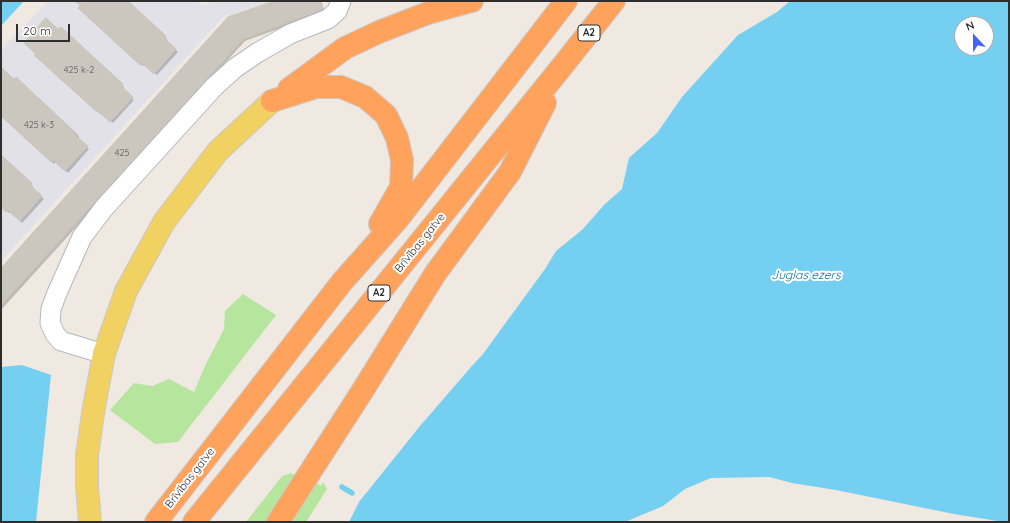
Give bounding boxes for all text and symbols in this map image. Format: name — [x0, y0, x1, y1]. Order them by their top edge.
scale bar — [18, 16, 72, 42]
north arrow — [954, 16, 994, 56]
text: N — [964, 18, 976, 34]
text: 20 m — [23, 23, 51, 38]
road number: A2 — [578, 25, 600, 41]
house number: 425 k-2 — [64, 65, 94, 75]
house number: 425 k-3 — [24, 120, 54, 130]
house number: 425 — [115, 148, 129, 158]
street label: Brīvības gatve — [392, 211, 448, 275]
water label: Juglas ezers — [771, 268, 841, 282]
road number: A2 — [368, 285, 390, 301]
street label: Brīvības gatve — [162, 445, 218, 511]

